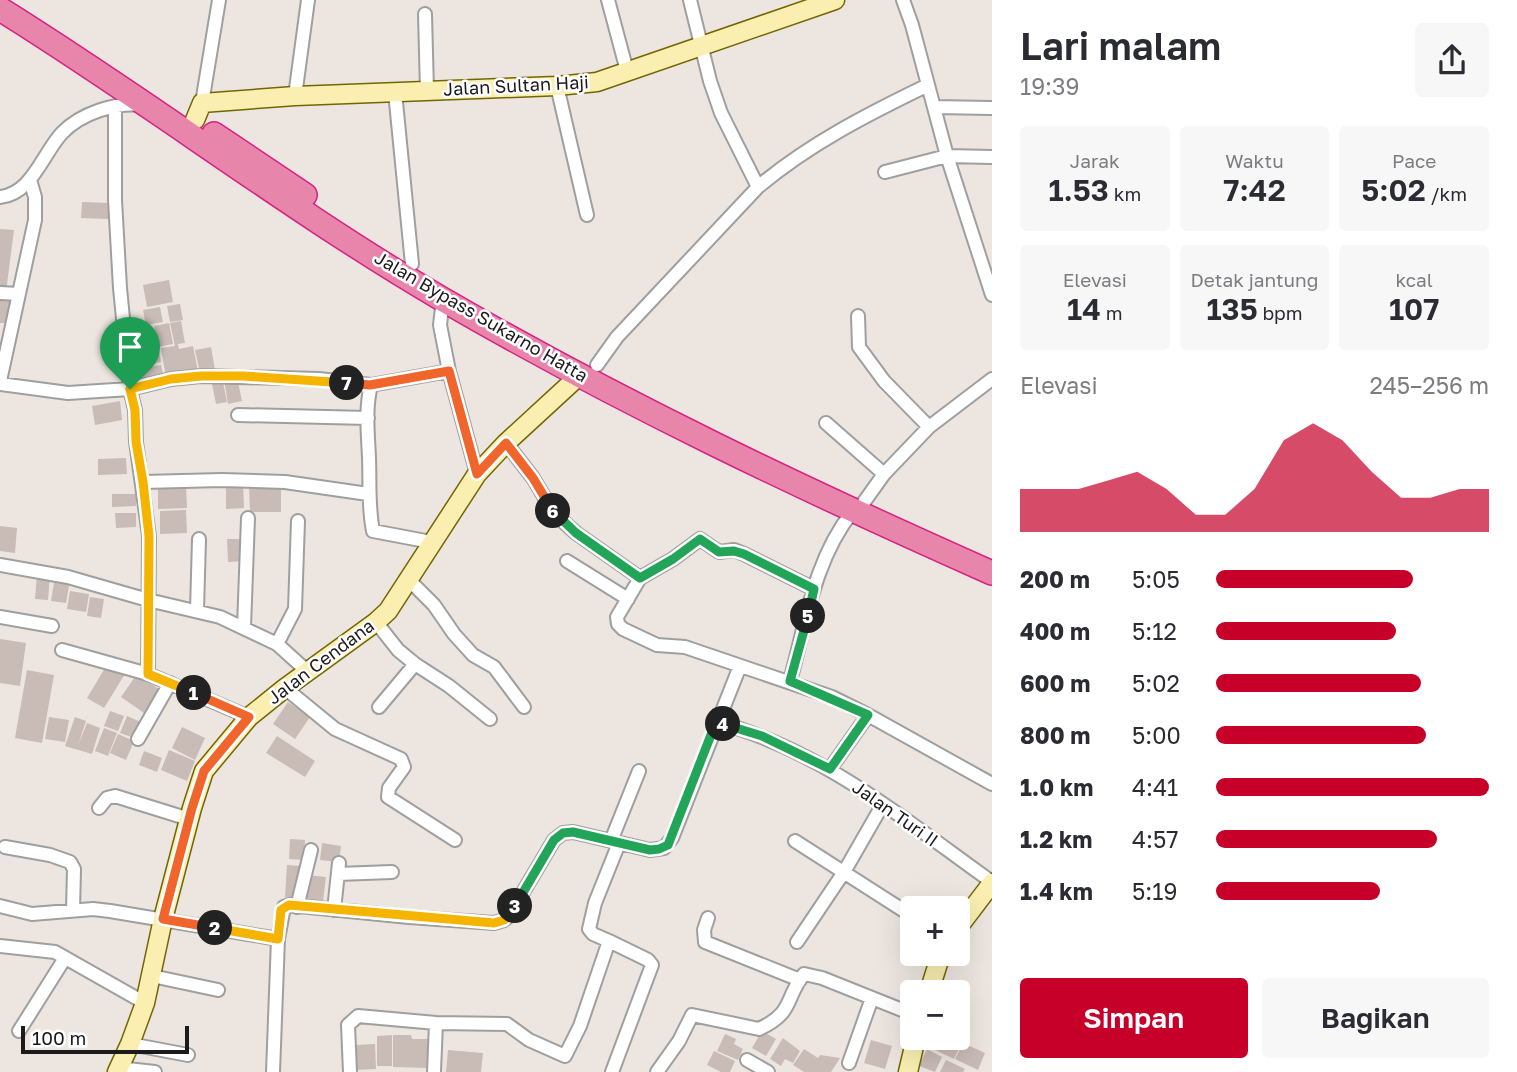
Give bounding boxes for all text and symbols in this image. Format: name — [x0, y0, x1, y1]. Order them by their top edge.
text: Lari malam — [1020, 23, 1221, 68]
button: share — [1415, 23, 1489, 97]
street label: Jalan Sultan Haji — [443, 70, 589, 100]
text: 19:39 — [1020, 72, 1079, 100]
text: Jarak — [1070, 149, 1120, 172]
text: Waktu — [1225, 149, 1284, 172]
text: Pace — [1392, 149, 1436, 172]
text: 1.53 — [1048, 172, 1109, 208]
text: 7:42 — [1223, 172, 1286, 208]
text: 5:02 — [1361, 172, 1426, 208]
text: km — [1109, 182, 1141, 205]
text: /km — [1426, 182, 1467, 205]
street label: Jalan Bypass Sukarno Hatta — [371, 246, 592, 386]
text: Elevasi — [1063, 268, 1127, 291]
text: Detak jantung — [1191, 268, 1318, 291]
text: kcal — [1395, 268, 1433, 291]
text: 14 — [1067, 291, 1101, 327]
text: 135 — [1206, 291, 1258, 327]
text: 107 — [1389, 291, 1439, 327]
text: m — [1101, 301, 1123, 324]
text: bpm — [1258, 301, 1303, 324]
pin — [100, 317, 160, 389]
icon: arrive — [111, 328, 149, 366]
pin: 7 — [330, 366, 364, 400]
text: 7 — [341, 371, 352, 394]
text: Elevasi — [1020, 371, 1098, 399]
text: 245–256 m — [1369, 371, 1489, 399]
pin: 6 — [536, 494, 570, 528]
text: 6 — [546, 499, 559, 522]
text: 200 m — [1020, 565, 1090, 593]
text: 5:05 — [1132, 565, 1180, 593]
pin: 5 — [790, 598, 826, 634]
text: 5 — [802, 604, 813, 627]
street label: Jalan Cendana — [263, 614, 378, 708]
text: 400 m — [1020, 617, 1090, 645]
text: 5:12 — [1132, 617, 1177, 645]
text: 600 m — [1020, 669, 1090, 697]
text: 5:02 — [1132, 669, 1180, 697]
pin: 1 — [176, 676, 212, 710]
text: 1 — [189, 681, 198, 704]
pin: 4 — [706, 706, 740, 742]
text: 4 — [717, 712, 728, 735]
text: 800 m — [1020, 721, 1091, 749]
text: 5:00 — [1132, 721, 1181, 749]
text: 1.0 km — [1020, 773, 1093, 801]
text: 4:41 — [1132, 773, 1178, 801]
street label: Jalan Turi II — [848, 776, 943, 851]
text: 1.2 km — [1020, 825, 1092, 853]
text: 4:57 — [1132, 825, 1178, 853]
text: 1.4 km — [1020, 877, 1093, 905]
text: 5:19 — [1132, 877, 1177, 905]
pin: 3 — [498, 888, 532, 923]
text: 3 — [509, 894, 520, 917]
map controls — [900, 896, 970, 1050]
button: + — [900, 896, 970, 966]
pin: 2 — [198, 911, 232, 946]
text: 2 — [209, 916, 220, 939]
button: Simpan — [1020, 978, 1248, 1058]
button: Bagikan — [1262, 978, 1489, 1058]
button: − — [900, 980, 970, 1050]
scale bar — [21, 1023, 189, 1055]
text: 100 m — [32, 1026, 86, 1049]

